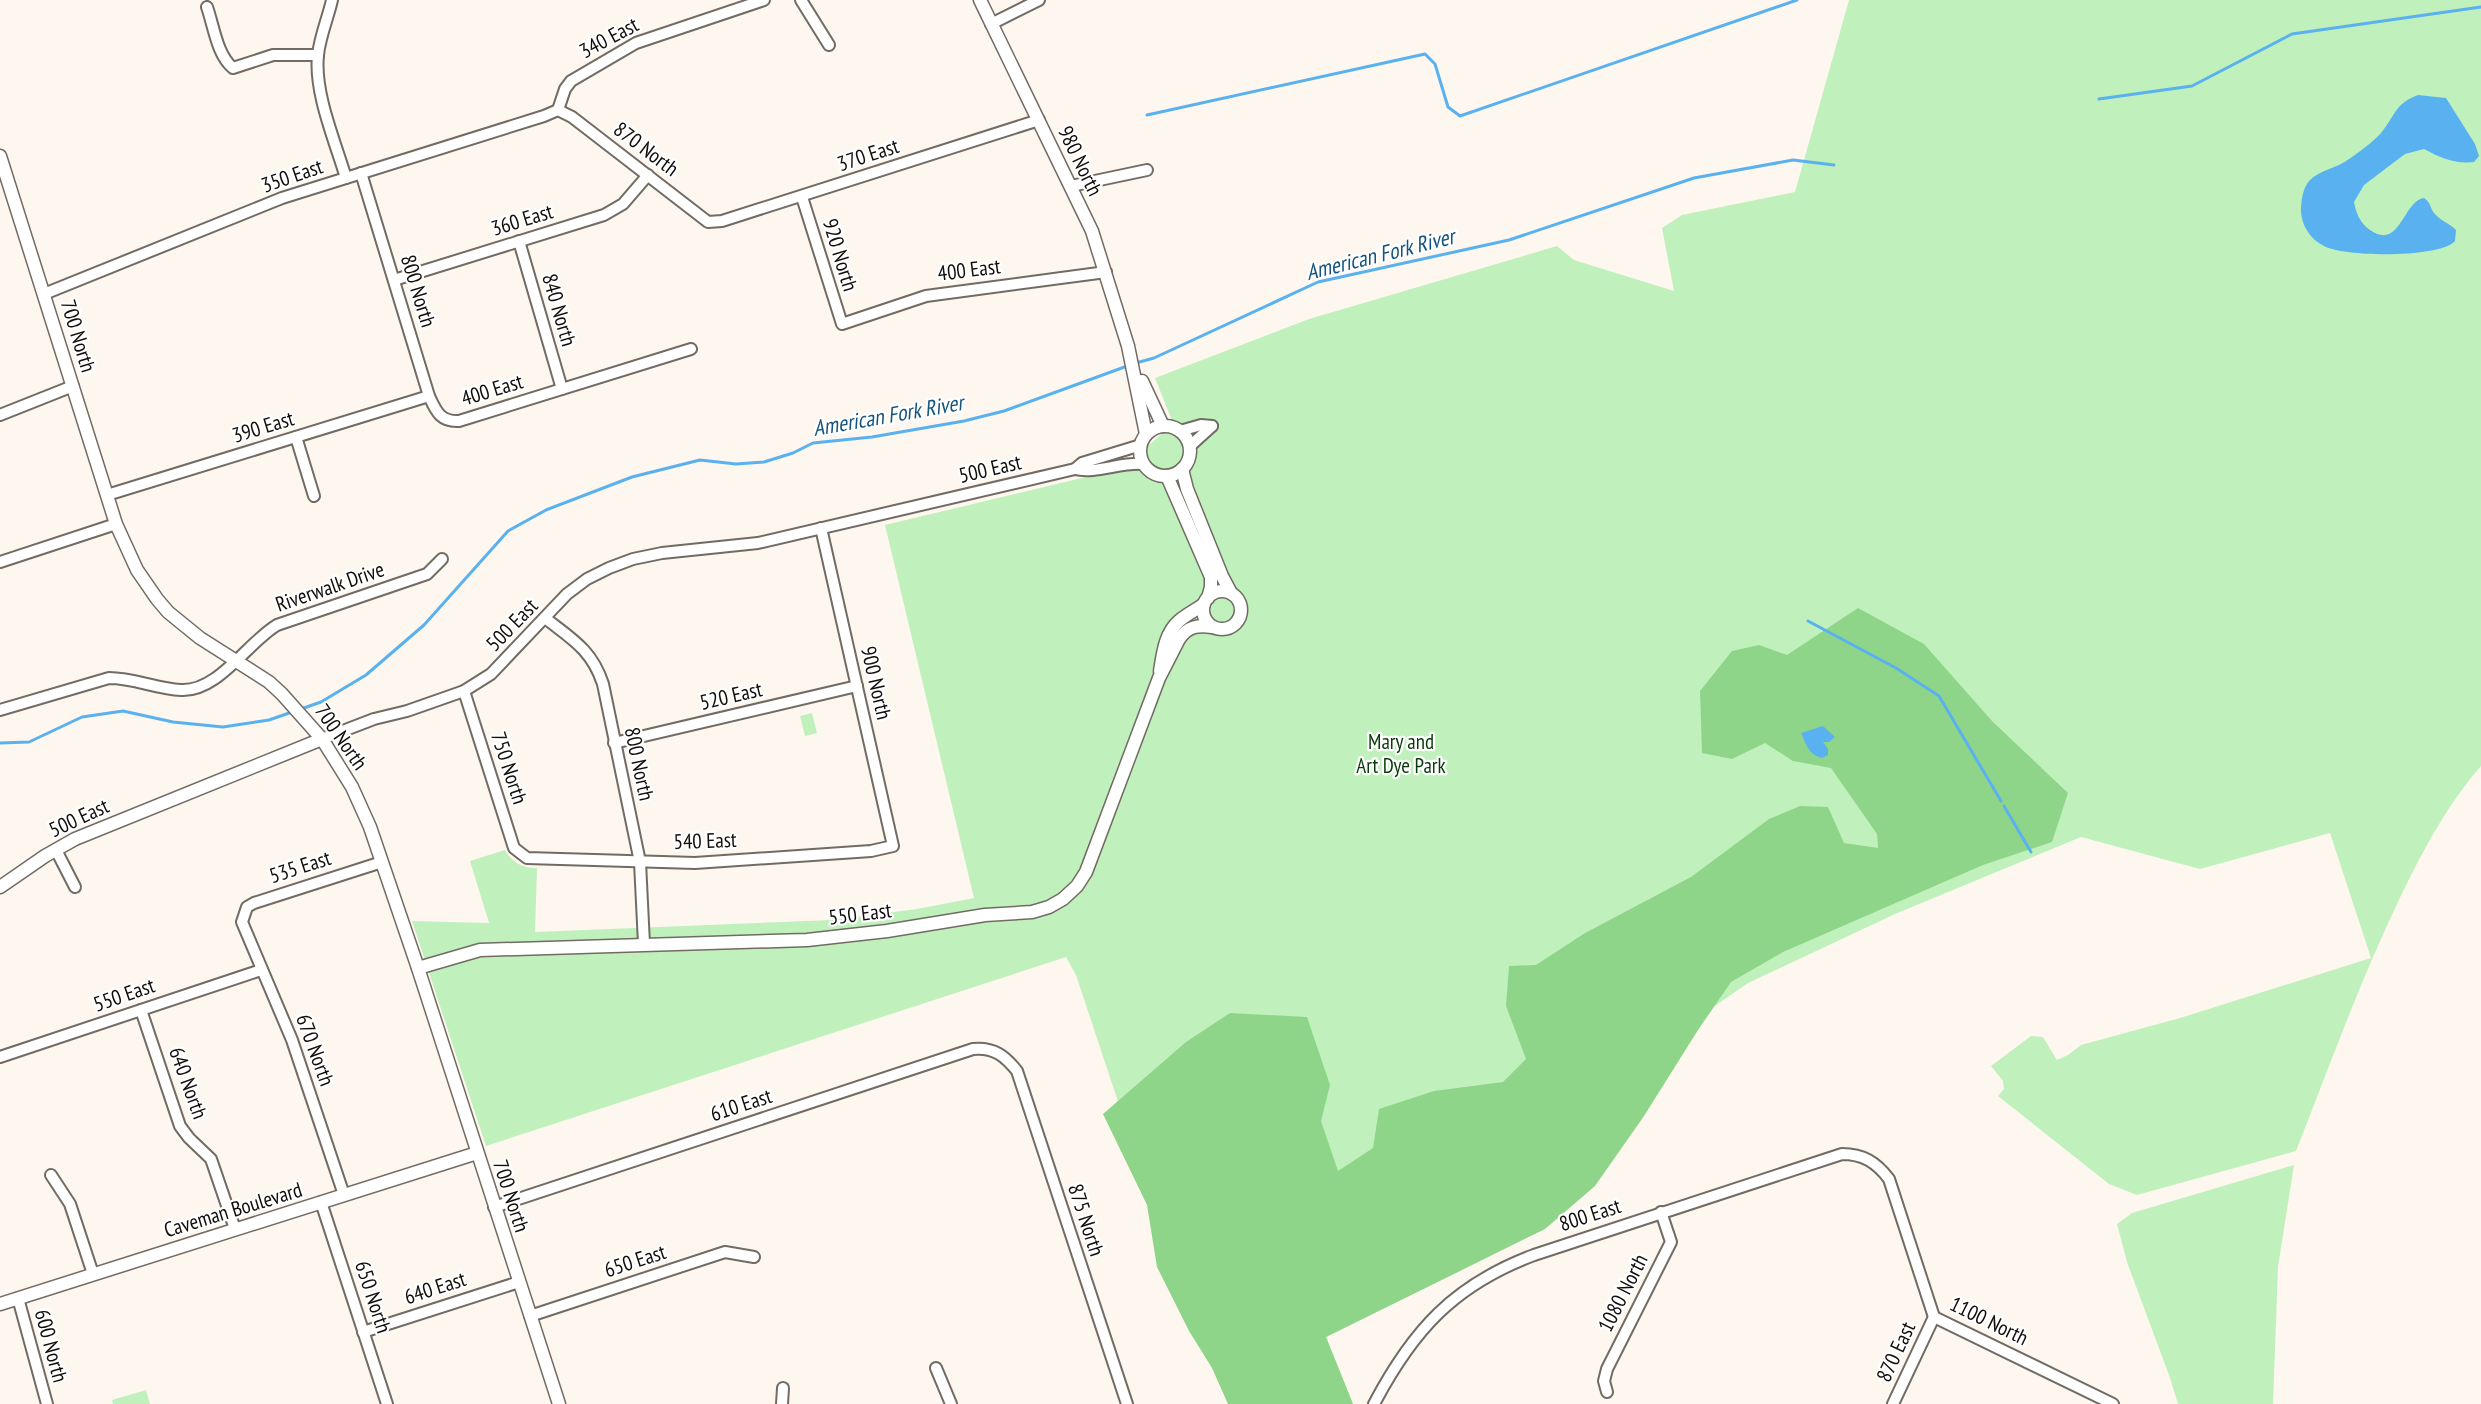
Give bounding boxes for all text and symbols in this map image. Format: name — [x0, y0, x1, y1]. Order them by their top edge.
street label: 340 East — [575, 11, 643, 64]
street label: 870 North — [608, 115, 684, 182]
street label: 980 North — [1052, 121, 1109, 200]
street label: 370 East — [834, 132, 902, 177]
street label: 350 East — [258, 152, 326, 199]
street label: 360 East — [488, 197, 556, 242]
street label: 920 North — [817, 215, 864, 294]
water label: American Fork River — [1303, 221, 1460, 286]
street label: 800 North — [395, 251, 442, 330]
street label: 400 East — [936, 252, 1002, 287]
street label: 840 North — [536, 270, 583, 349]
street label: 700 North — [55, 296, 102, 375]
street label: 400 East — [458, 367, 526, 412]
water label: American Fork River — [811, 388, 968, 442]
street label: 390 East — [229, 404, 297, 449]
street label: 500 East — [956, 448, 1024, 489]
street label: Riverwalk Drive — [272, 555, 388, 618]
street label: 500 East — [480, 592, 543, 657]
street label: 900 North — [855, 644, 898, 722]
street label: 520 East — [697, 675, 765, 716]
street label: 700 North — [309, 698, 374, 775]
street label: 800 North — [619, 725, 660, 803]
street label: 750 North — [485, 728, 534, 807]
park label: Mary and Art Dye Park — [1356, 728, 1446, 779]
street label: 500 East — [44, 792, 113, 843]
street label: 540 East — [673, 826, 737, 855]
street label: 535 East — [266, 844, 334, 889]
street label: 550 East — [827, 896, 893, 931]
street label: 550 East — [90, 971, 158, 1018]
street label: 670 North — [290, 1010, 341, 1089]
street label: 640 North — [163, 1043, 214, 1122]
street label: 610 East — [707, 1082, 775, 1127]
street label: 700 North — [487, 1156, 536, 1235]
street label: Caveman Boulevard — [161, 1176, 305, 1243]
street label: 875 North — [1062, 1180, 1111, 1259]
street label: 800 East — [1556, 1192, 1624, 1237]
street label: 650 East — [601, 1238, 669, 1283]
street label: 1080 North — [1591, 1249, 1654, 1336]
street label: 650 North — [349, 1257, 398, 1336]
street label: 640 East — [401, 1265, 469, 1310]
street label: 1100 North — [1946, 1290, 2033, 1351]
street label: 600 North — [29, 1306, 74, 1385]
street label: 870 East — [1870, 1317, 1921, 1386]

